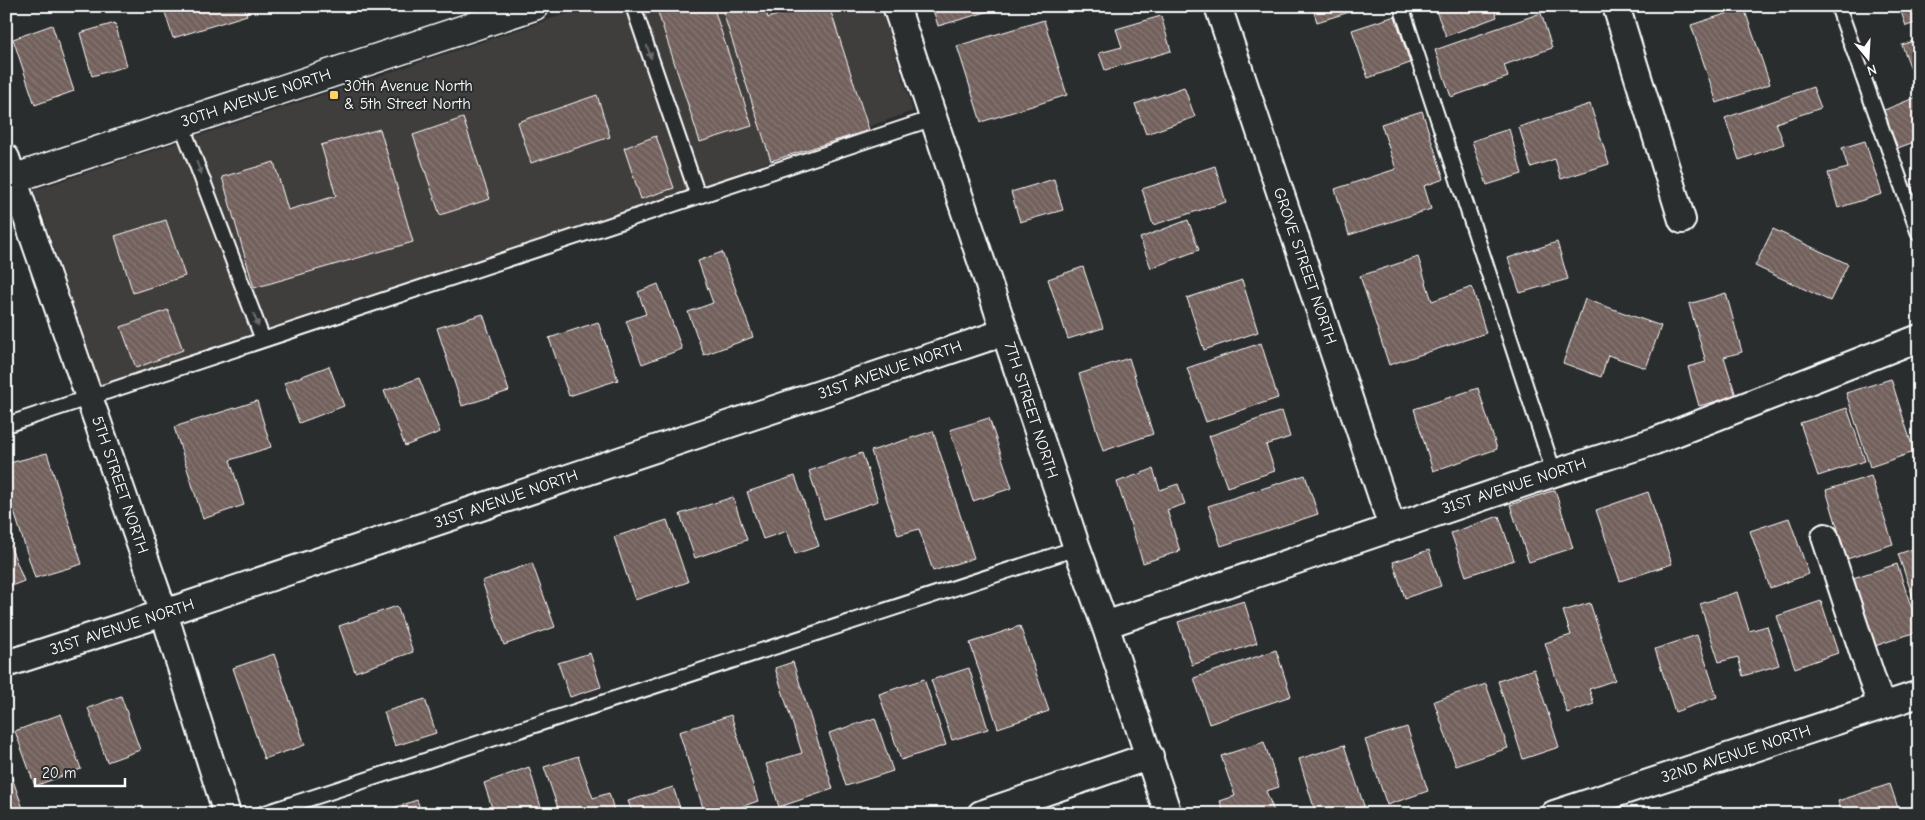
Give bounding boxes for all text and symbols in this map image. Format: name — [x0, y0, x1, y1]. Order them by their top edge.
north arrow — [1842, 32, 1892, 82]
one-way arrow — [646, 45, 653, 60]
text: N — [1865, 60, 1879, 79]
street label: 30TH AVENUE NORTH — [179, 65, 333, 131]
place label: 30th Avenue North & 5th Street North — [344, 77, 473, 113]
marker: 30th Avenue North & 5th Street North — [328, 89, 340, 101]
one-way arrow — [196, 161, 203, 176]
street label: GROVE STREET NORTH — [1270, 185, 1340, 347]
one-way arrow — [253, 313, 260, 328]
street label: 31ST AVENUE NORTH — [816, 337, 964, 403]
street label: 7TH STREET NORTH — [1000, 339, 1062, 481]
street label: 5TH STREET NORTH — [88, 414, 152, 556]
street label: 31ST AVENUE NORTH — [1440, 454, 1588, 518]
street label: 31ST AVENUE NORTH — [432, 466, 580, 532]
street label: 31ST AVENUE NORTH — [48, 595, 196, 659]
street label: 32ND AVENUE NORTH — [1659, 721, 1813, 787]
scale bar — [35, 755, 125, 787]
text: 20 m — [42, 764, 76, 782]

